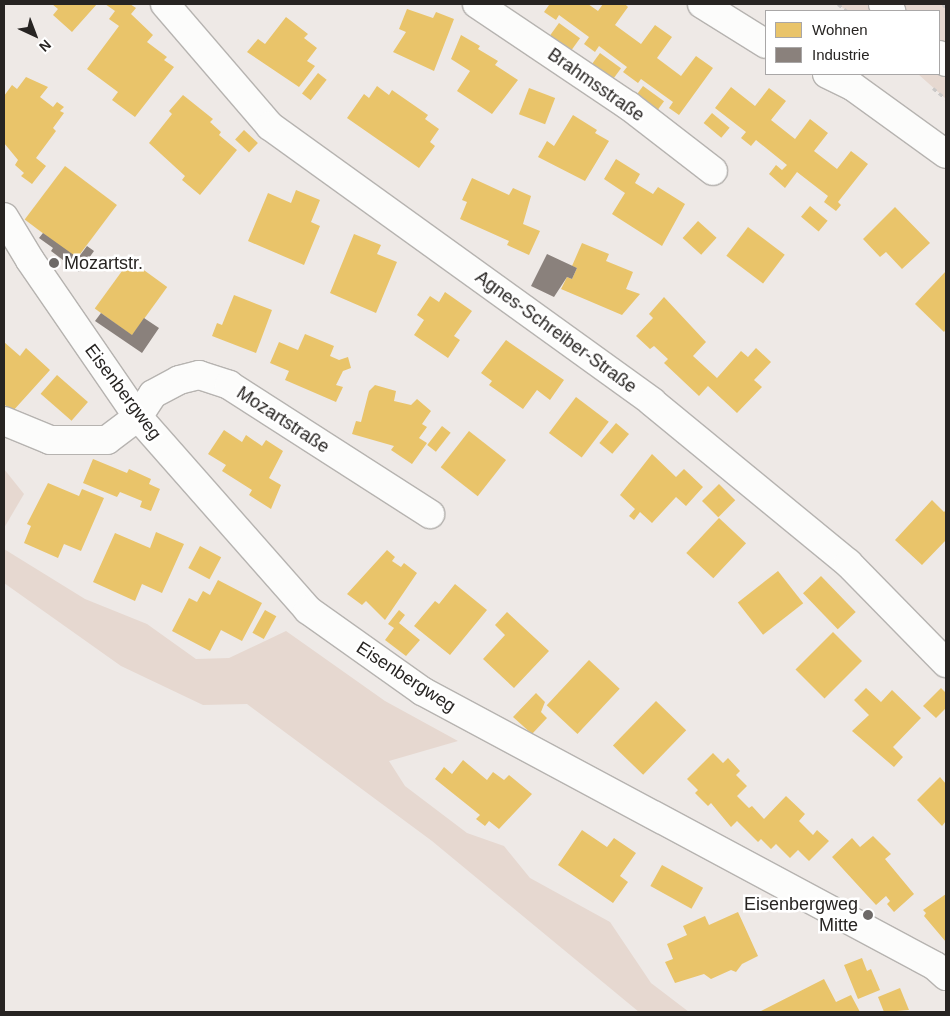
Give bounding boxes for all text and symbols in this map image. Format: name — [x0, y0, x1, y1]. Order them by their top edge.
north arrow — [10, 10, 60, 60]
legend — [765, 10, 940, 75]
text: Wohnen — [812, 21, 868, 38]
text: N — [36, 37, 54, 55]
street label: Brahmsstraße — [544, 44, 648, 126]
text: Industrie — [812, 46, 870, 63]
place label: Mozartstr. — [64, 252, 143, 274]
marker: Mozartstr. — [48, 257, 60, 269]
street label: Agnes-Schreiber-Straße — [471, 266, 641, 398]
street label: Eisenbergweg — [80, 340, 166, 444]
street label: Mozartstraße — [233, 382, 333, 458]
street label: Eisenbergweg — [352, 637, 460, 717]
place label: Eisenbergweg Mitte — [744, 894, 858, 936]
marker: Eisenbergweg Mitte — [862, 909, 874, 921]

